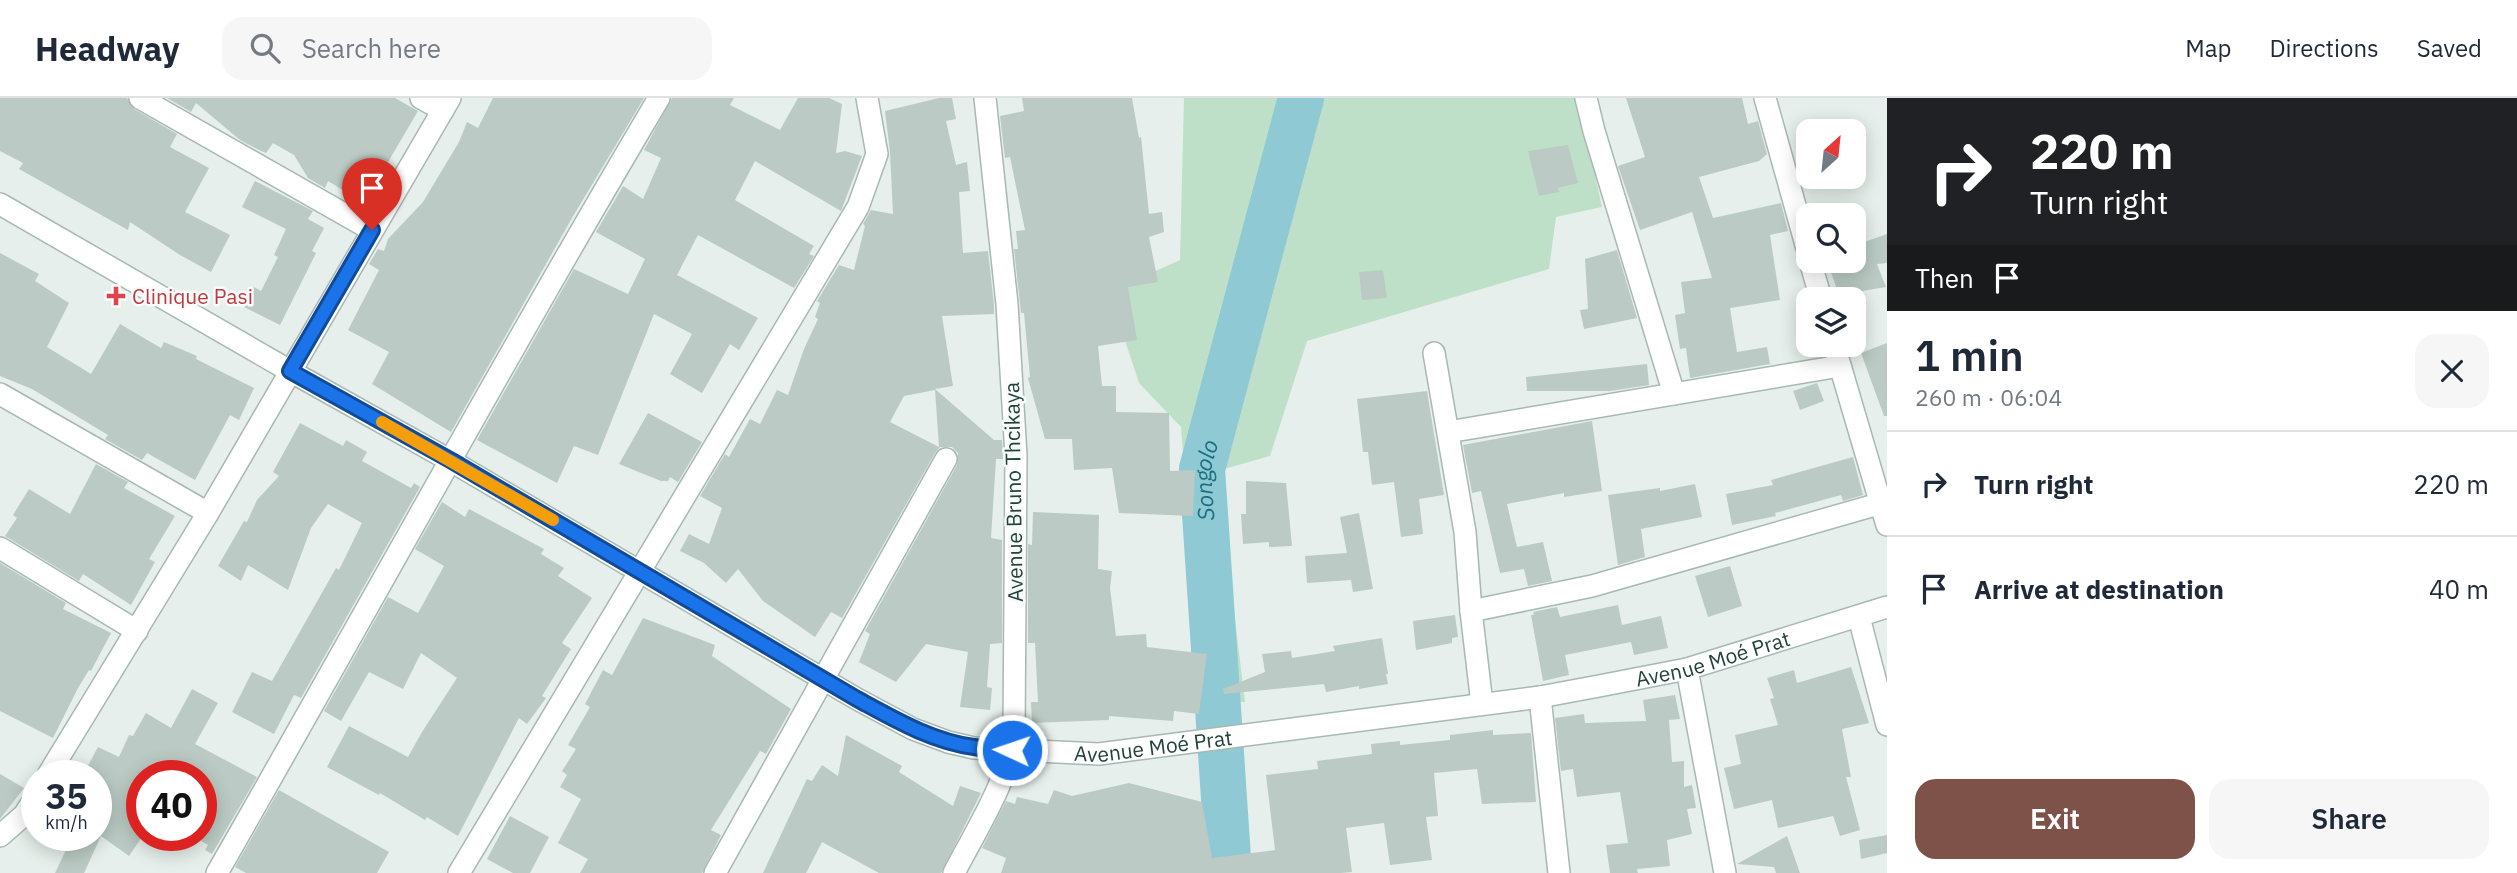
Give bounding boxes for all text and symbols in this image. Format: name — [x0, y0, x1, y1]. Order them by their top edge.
search box — [222, 17, 712, 80]
text: Headway — [35, 27, 180, 70]
icon: search — [246, 29, 284, 67]
text: Search here — [302, 31, 441, 65]
text: Map — [2185, 32, 2231, 64]
text: Directions — [2269, 32, 2379, 64]
text: Saved — [2417, 32, 2482, 64]
north arrow — [1796, 119, 1866, 189]
map controls — [1796, 119, 1866, 357]
text: 220 m — [2030, 119, 2174, 182]
icon: right — [1915, 126, 2006, 217]
pin — [342, 158, 402, 230]
icon: arrive — [353, 169, 391, 207]
text: Turn right — [2030, 181, 2168, 223]
button: search — [1796, 203, 1866, 273]
icon: arrive — [1988, 259, 2026, 297]
text: Then — [1915, 261, 1974, 295]
place label: Clinique Pasi — [132, 282, 253, 310]
marker: Clinique Pasi — [106, 286, 126, 306]
button: layers — [1796, 287, 1866, 357]
text: 1 min — [1915, 328, 2024, 383]
button: close — [2415, 334, 2489, 408]
street label: Avenue Bruno Thcikaya — [997, 382, 1029, 602]
text: 260 m · 06:04 — [1915, 382, 2062, 412]
water label: Songolo — [1187, 436, 1224, 522]
icon: right — [1915, 465, 1953, 503]
text: Turn right — [1974, 467, 2093, 501]
text: 220 m — [2413, 467, 2489, 501]
icon: arrive — [1915, 570, 1953, 608]
text: Arrive at destination — [1974, 572, 2224, 606]
text: 40 m — [2429, 572, 2489, 606]
street label: Avenue Moé Prat — [1633, 624, 1793, 693]
position arrow — [975, 713, 1049, 787]
street label: Avenue Moé Prat — [1073, 723, 1234, 768]
speed limit sign: 40 — [126, 760, 217, 851]
text: 35 — [45, 773, 88, 819]
button: Exit — [1915, 779, 2195, 859]
button: Share — [2209, 779, 2489, 859]
text: km/h — [45, 811, 88, 834]

